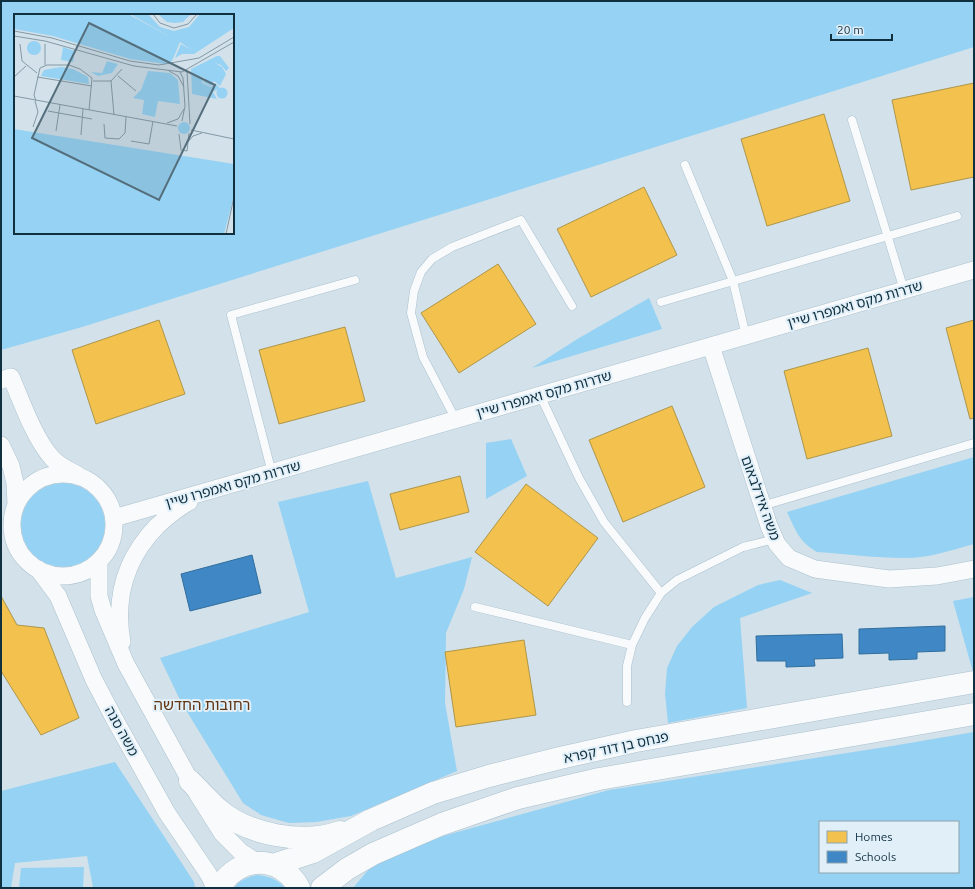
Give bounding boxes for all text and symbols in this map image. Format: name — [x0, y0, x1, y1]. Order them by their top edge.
inset map — [14, 14, 234, 234]
scale bar — [831, 16, 892, 42]
text: 20 m — [837, 23, 864, 36]
street label: שדרות מקס ואמפרו שיין — [785, 277, 925, 331]
street label: שדרות מקס ואמפרו שיין — [474, 367, 614, 421]
street label: משה אידלבאום — [738, 453, 784, 543]
street label: שדרות מקס ואמפרו שיין — [163, 457, 303, 511]
district label: רחובות החדשה — [154, 696, 250, 713]
street label: משה סנה — [102, 703, 142, 759]
street label: פנחס בן דוד קפרא — [562, 728, 670, 766]
legend — [819, 821, 959, 873]
text: Homes — [855, 830, 893, 843]
text: Schools — [855, 850, 896, 863]

